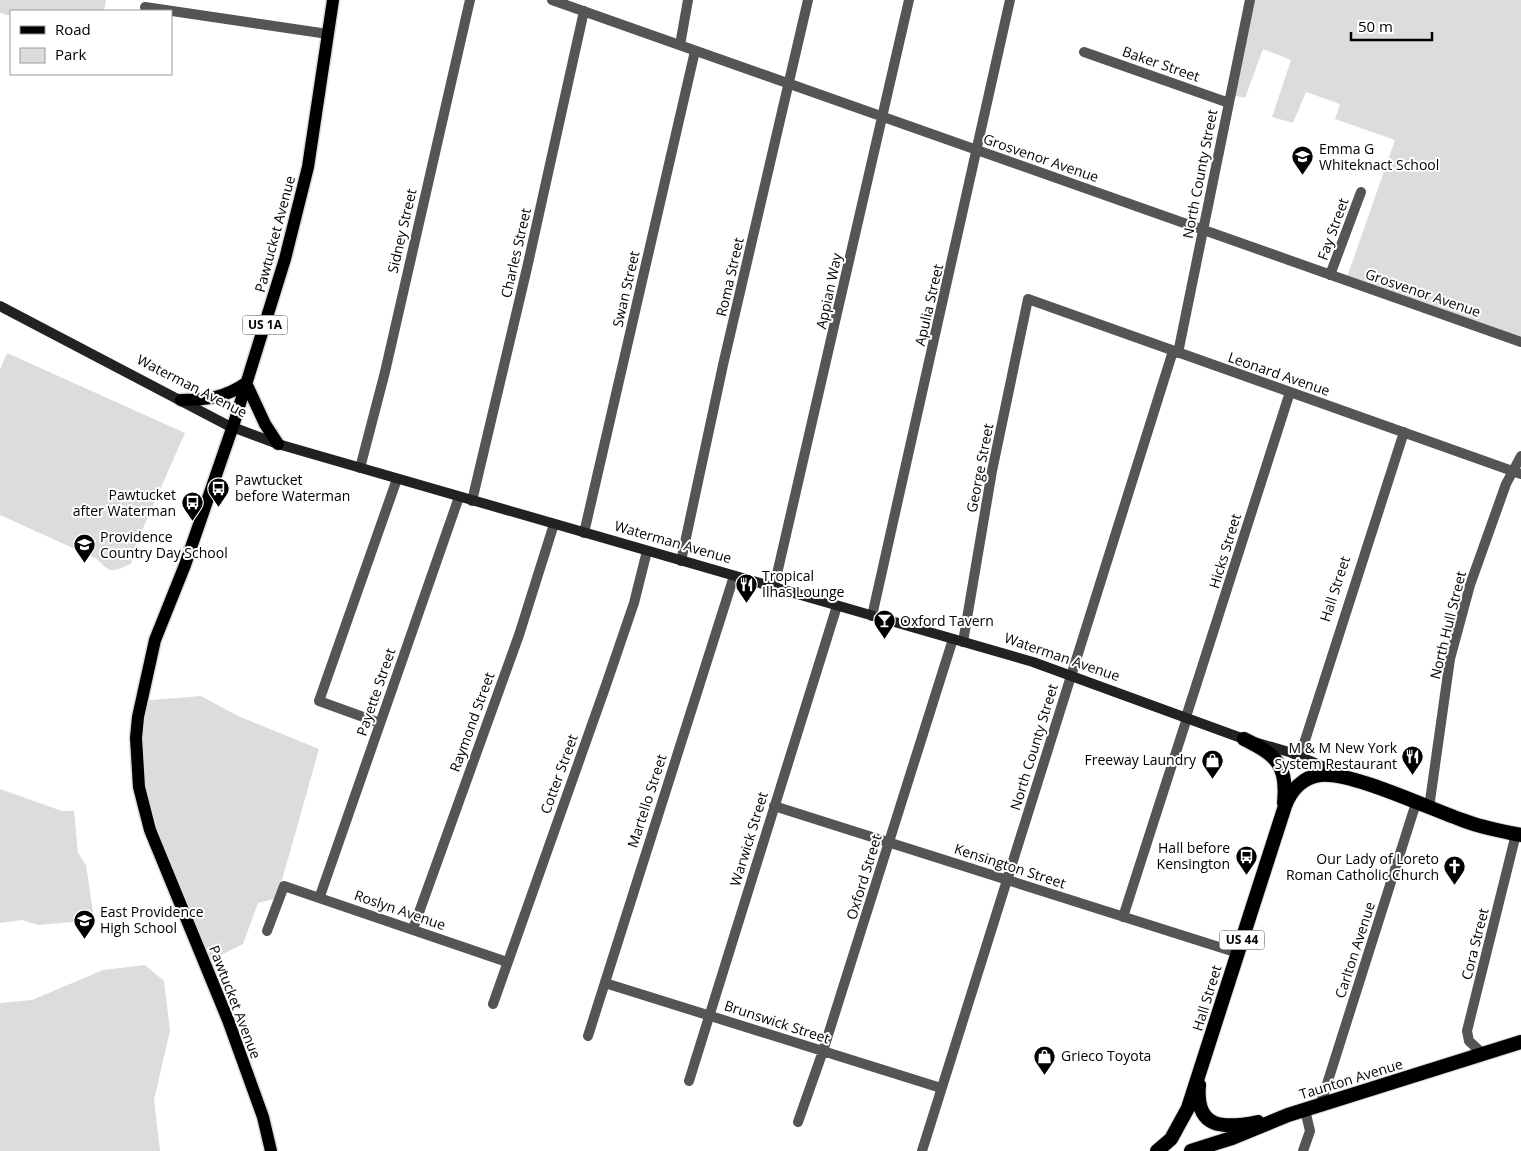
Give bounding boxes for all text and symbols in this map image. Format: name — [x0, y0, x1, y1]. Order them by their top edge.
legend — [10, 10, 172, 75]
scale bar — [1351, 10, 1432, 42]
text: 50 m — [1358, 16, 1393, 36]
text: Road — [55, 19, 91, 39]
street label: Baker Street — [1120, 41, 1202, 86]
text: Park — [55, 44, 86, 64]
street label: North County Street — [1178, 108, 1221, 240]
street label: Grosvenor Avenue — [981, 129, 1102, 186]
place label: Emma G Whiteknact School — [1319, 139, 1439, 174]
school or university icon: Emma G Whiteknact School — [1291, 145, 1315, 176]
street label: Pawtucket Avenue — [250, 173, 299, 294]
street label: Sidney Street — [383, 187, 420, 275]
street label: Fay Street — [1313, 195, 1353, 263]
street label: Charles Street — [496, 206, 535, 300]
street label: Roma Street — [711, 236, 748, 318]
street label: Swan Street — [608, 249, 644, 329]
street label: Appian Way — [811, 250, 846, 331]
street label: Apulia Street — [910, 262, 947, 348]
street label: Grosvenor Avenue — [1363, 264, 1484, 321]
road number: US 1A — [242, 316, 288, 334]
street label: Leonard Avenue — [1226, 347, 1333, 400]
street label: Waterman Avenue — [134, 350, 251, 422]
street label: George Street — [962, 422, 997, 514]
place label: Pawtucket before Waterman — [235, 470, 350, 505]
bus stop icon: Pawtucket before Waterman — [207, 476, 231, 507]
place label: Pawtucket after Waterman — [73, 485, 176, 520]
bus stop icon: Pawtucket after Waterman — [180, 491, 204, 522]
street label: Hicks Street — [1204, 511, 1245, 591]
street label: Waterman Avenue — [612, 516, 734, 567]
place label: Providence Country Day School — [100, 527, 228, 562]
school or university icon: Providence Country Day School — [72, 533, 96, 564]
street label: Hall Street — [1315, 554, 1354, 624]
place label: Tropical Ilhas Lounge — [762, 566, 845, 601]
street label: North Hull Street — [1425, 569, 1470, 681]
restaurant icon: Tropical Ilhas Lounge — [734, 572, 758, 603]
bar icon: Oxford Tavern — [872, 609, 896, 640]
place label: Oxford Tavern — [900, 611, 994, 630]
street label: Waterman Avenue — [1002, 628, 1123, 685]
street label: Payette Street — [352, 645, 399, 738]
street label: Raymond Street — [445, 669, 498, 774]
street label: North County Street — [1005, 681, 1062, 812]
street label: Cotter Street — [535, 731, 582, 816]
place label: M & M New York System Restaurant — [1275, 738, 1398, 773]
restaurant icon: M & M New York System Restaurant — [1401, 744, 1425, 775]
shop icon: Freeway Laundry — [1200, 748, 1224, 779]
place label: Freeway Laundry — [1084, 750, 1197, 769]
street label: Martello Street — [622, 752, 671, 850]
street label: Warwick Street — [725, 789, 772, 888]
street label: Oxford Street — [842, 832, 886, 922]
place label: Hall before Kensington — [1157, 838, 1230, 873]
street label: Kensington Street — [952, 839, 1068, 893]
bus stop icon: Hall before Kensington — [1234, 844, 1258, 875]
place label: Our Lady of Loreto Roman Catholic Church — [1286, 849, 1439, 884]
church icon: Our Lady of Loreto Roman Catholic Church — [1443, 855, 1467, 886]
street label: Roslyn Avenue — [352, 885, 448, 934]
street label: Carlton Avenue — [1330, 899, 1379, 1000]
place label: East Providence High School — [100, 902, 204, 937]
street label: Cora Street — [1456, 906, 1493, 982]
school or university icon: East Providence High School — [72, 908, 96, 939]
road number: US 44 — [1220, 930, 1264, 950]
street label: Pawtucket Avenue — [205, 942, 266, 1061]
street label: Hall Street — [1188, 963, 1226, 1033]
street label: Brunswick Street — [722, 996, 832, 1048]
shop icon: Grieco Toyota — [1033, 1044, 1057, 1075]
place label: Grieco Toyota — [1061, 1046, 1151, 1065]
street label: Taunton Avenue — [1297, 1054, 1405, 1103]

